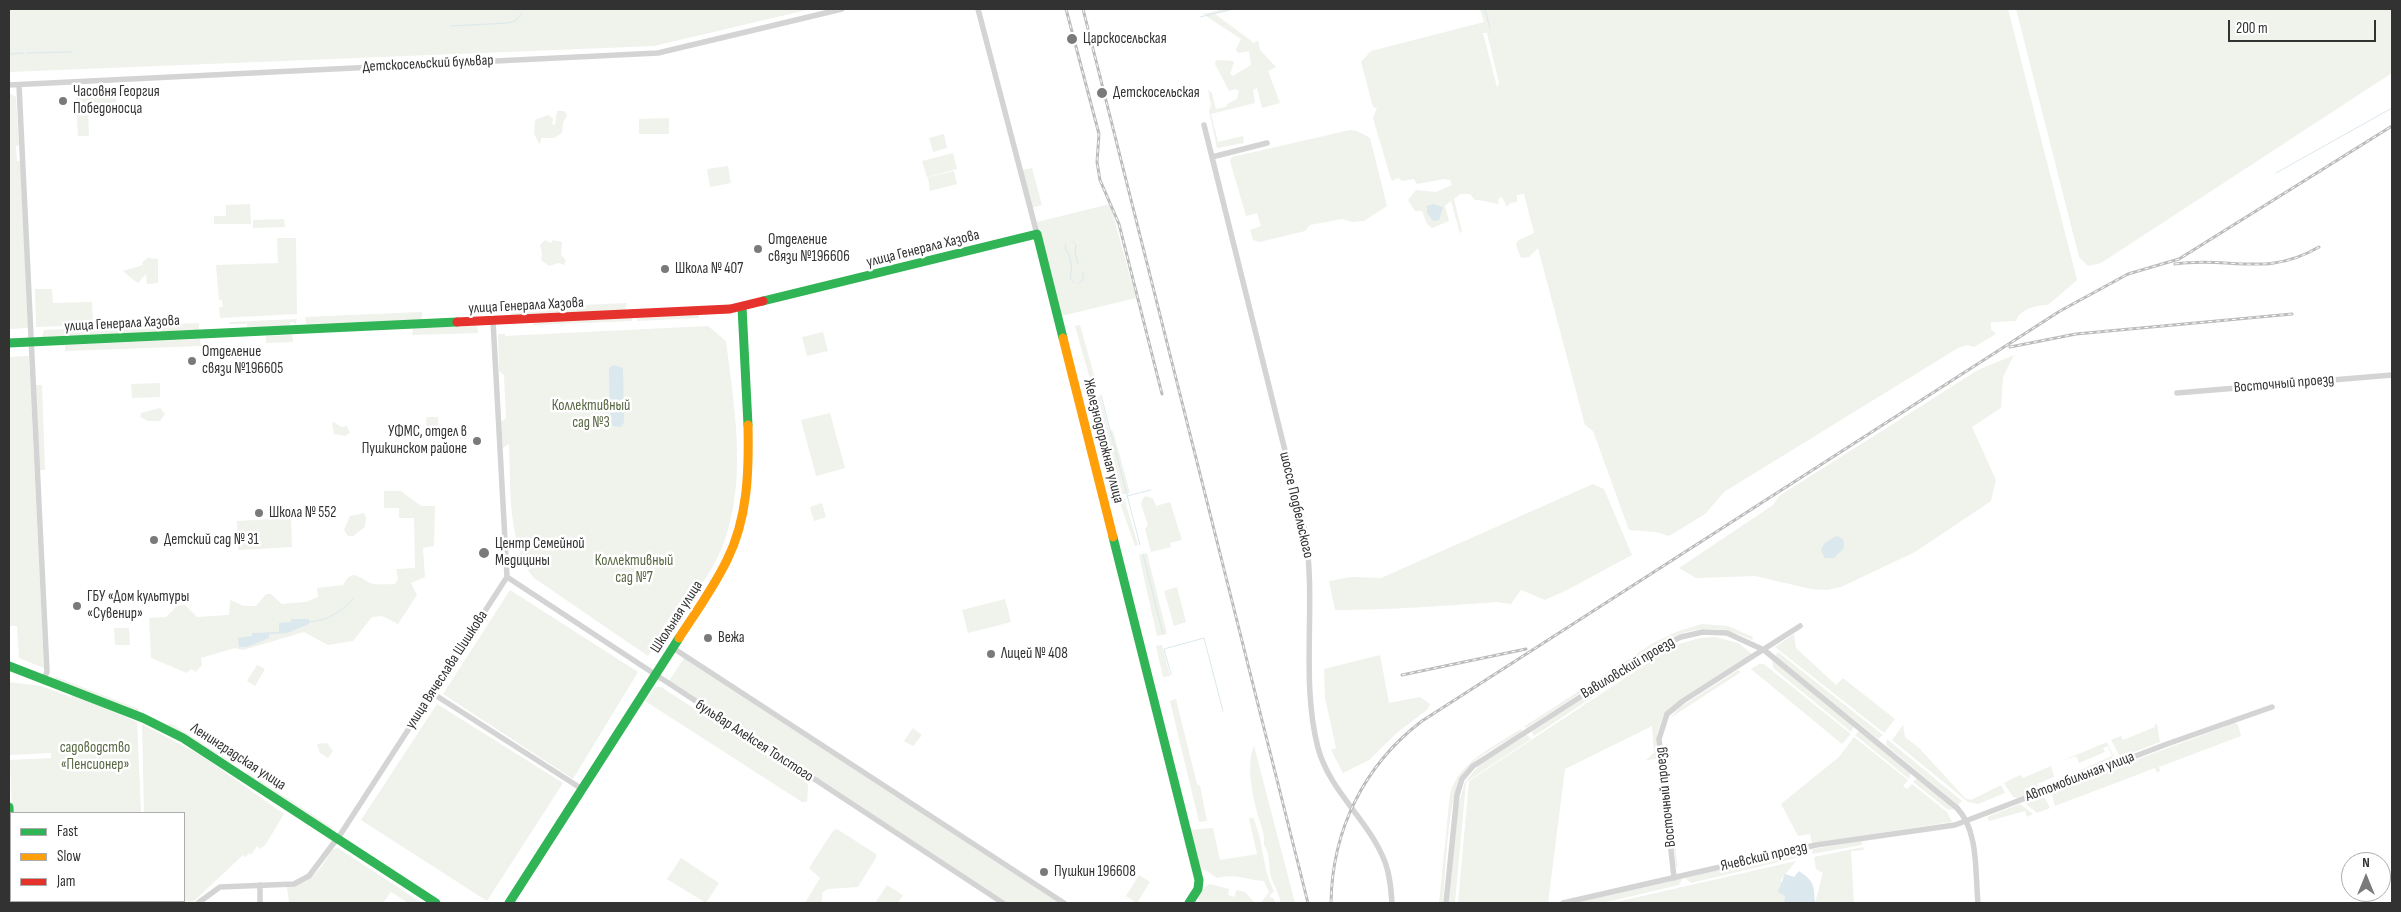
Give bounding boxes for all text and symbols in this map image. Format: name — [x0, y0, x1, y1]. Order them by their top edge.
scale bar — [2231, 10, 2378, 42]
text: 200 m — [2236, 19, 2268, 38]
place label: Царскосельская — [1083, 30, 1167, 48]
marker: Царскосельская — [1065, 32, 1079, 46]
street label: Детскосельский бульвар — [362, 52, 494, 76]
place label: Часовня Георгия Победоносца — [73, 83, 160, 118]
place label: Детскосельская — [1113, 84, 1200, 102]
marker: Детскосельская — [1095, 86, 1109, 100]
marker: Часовня Георгия Победоносца — [57, 95, 69, 107]
street label: улица Генерала Хазова — [865, 226, 981, 272]
place label: Отделение связи №196606 — [768, 231, 850, 266]
marker: Отделение связи №196606 — [752, 243, 764, 255]
place label: Школа № 407 — [675, 260, 743, 278]
marker: Школа № 407 — [659, 263, 671, 275]
street label: улица Генерала Хазова — [468, 294, 584, 318]
street label: улица Генерала Хазова — [64, 312, 180, 336]
place label: Отделение связи №196605 — [202, 343, 283, 378]
marker: Отделение связи №196605 — [186, 355, 198, 367]
street label: Восточный проезд — [2233, 371, 2335, 397]
street label: Железнодорожная улица — [1079, 377, 1127, 505]
park label: Коллективный сад №3 — [552, 397, 630, 432]
place label: УФМС, отдел в Пушкинском районе — [362, 423, 467, 458]
marker: УФМС, отдел в Пушкинском районе — [471, 435, 483, 447]
street label: шоссе Подбельского — [1275, 450, 1317, 560]
place label: Школа № 552 — [269, 504, 337, 522]
marker: Школа № 552 — [253, 507, 265, 519]
place label: Детский сад № 31 — [164, 531, 259, 549]
marker: Детский сад № 31 — [148, 534, 160, 546]
place label: Центр Семейной Медицины — [495, 535, 585, 570]
marker: Центр Семейной Медицины — [477, 546, 491, 560]
park label: Коллективный сад №7 — [595, 552, 673, 587]
street label: Школьная улица — [647, 577, 707, 657]
place label: ГБУ «Дом культуры «Сувенир» — [87, 588, 189, 623]
marker: ГБУ «Дом культуры «Сувенир» — [71, 600, 83, 612]
street label: улица Вячеслава Шишкова — [402, 607, 492, 733]
place label: Вежа — [718, 629, 745, 647]
marker: Вежа — [702, 632, 714, 644]
street label: Вавиловский проезд — [1578, 633, 1678, 703]
place label: Лицей № 408 — [1001, 645, 1068, 663]
marker: Лицей № 408 — [985, 648, 997, 660]
street label: бульвар Алексея Толстого — [692, 696, 816, 786]
street label: Ленинградская улица — [187, 719, 289, 795]
park label: садоводство «Пенсионер» — [60, 739, 130, 774]
street label: Восточный проезд — [1652, 746, 1680, 848]
street label: Автомобильная улица — [2023, 748, 2137, 806]
legend — [10, 812, 185, 902]
text: Fast — [57, 822, 78, 841]
street label: Ячевский проезд — [1719, 838, 1809, 876]
text: Slow — [57, 847, 81, 866]
north arrow — [2341, 852, 2391, 902]
text: N — [2362, 854, 2370, 871]
place label: Пушкин 196608 — [1054, 863, 1136, 881]
marker: Пушкин 196608 — [1038, 866, 1050, 878]
text: Jam — [57, 872, 75, 891]

